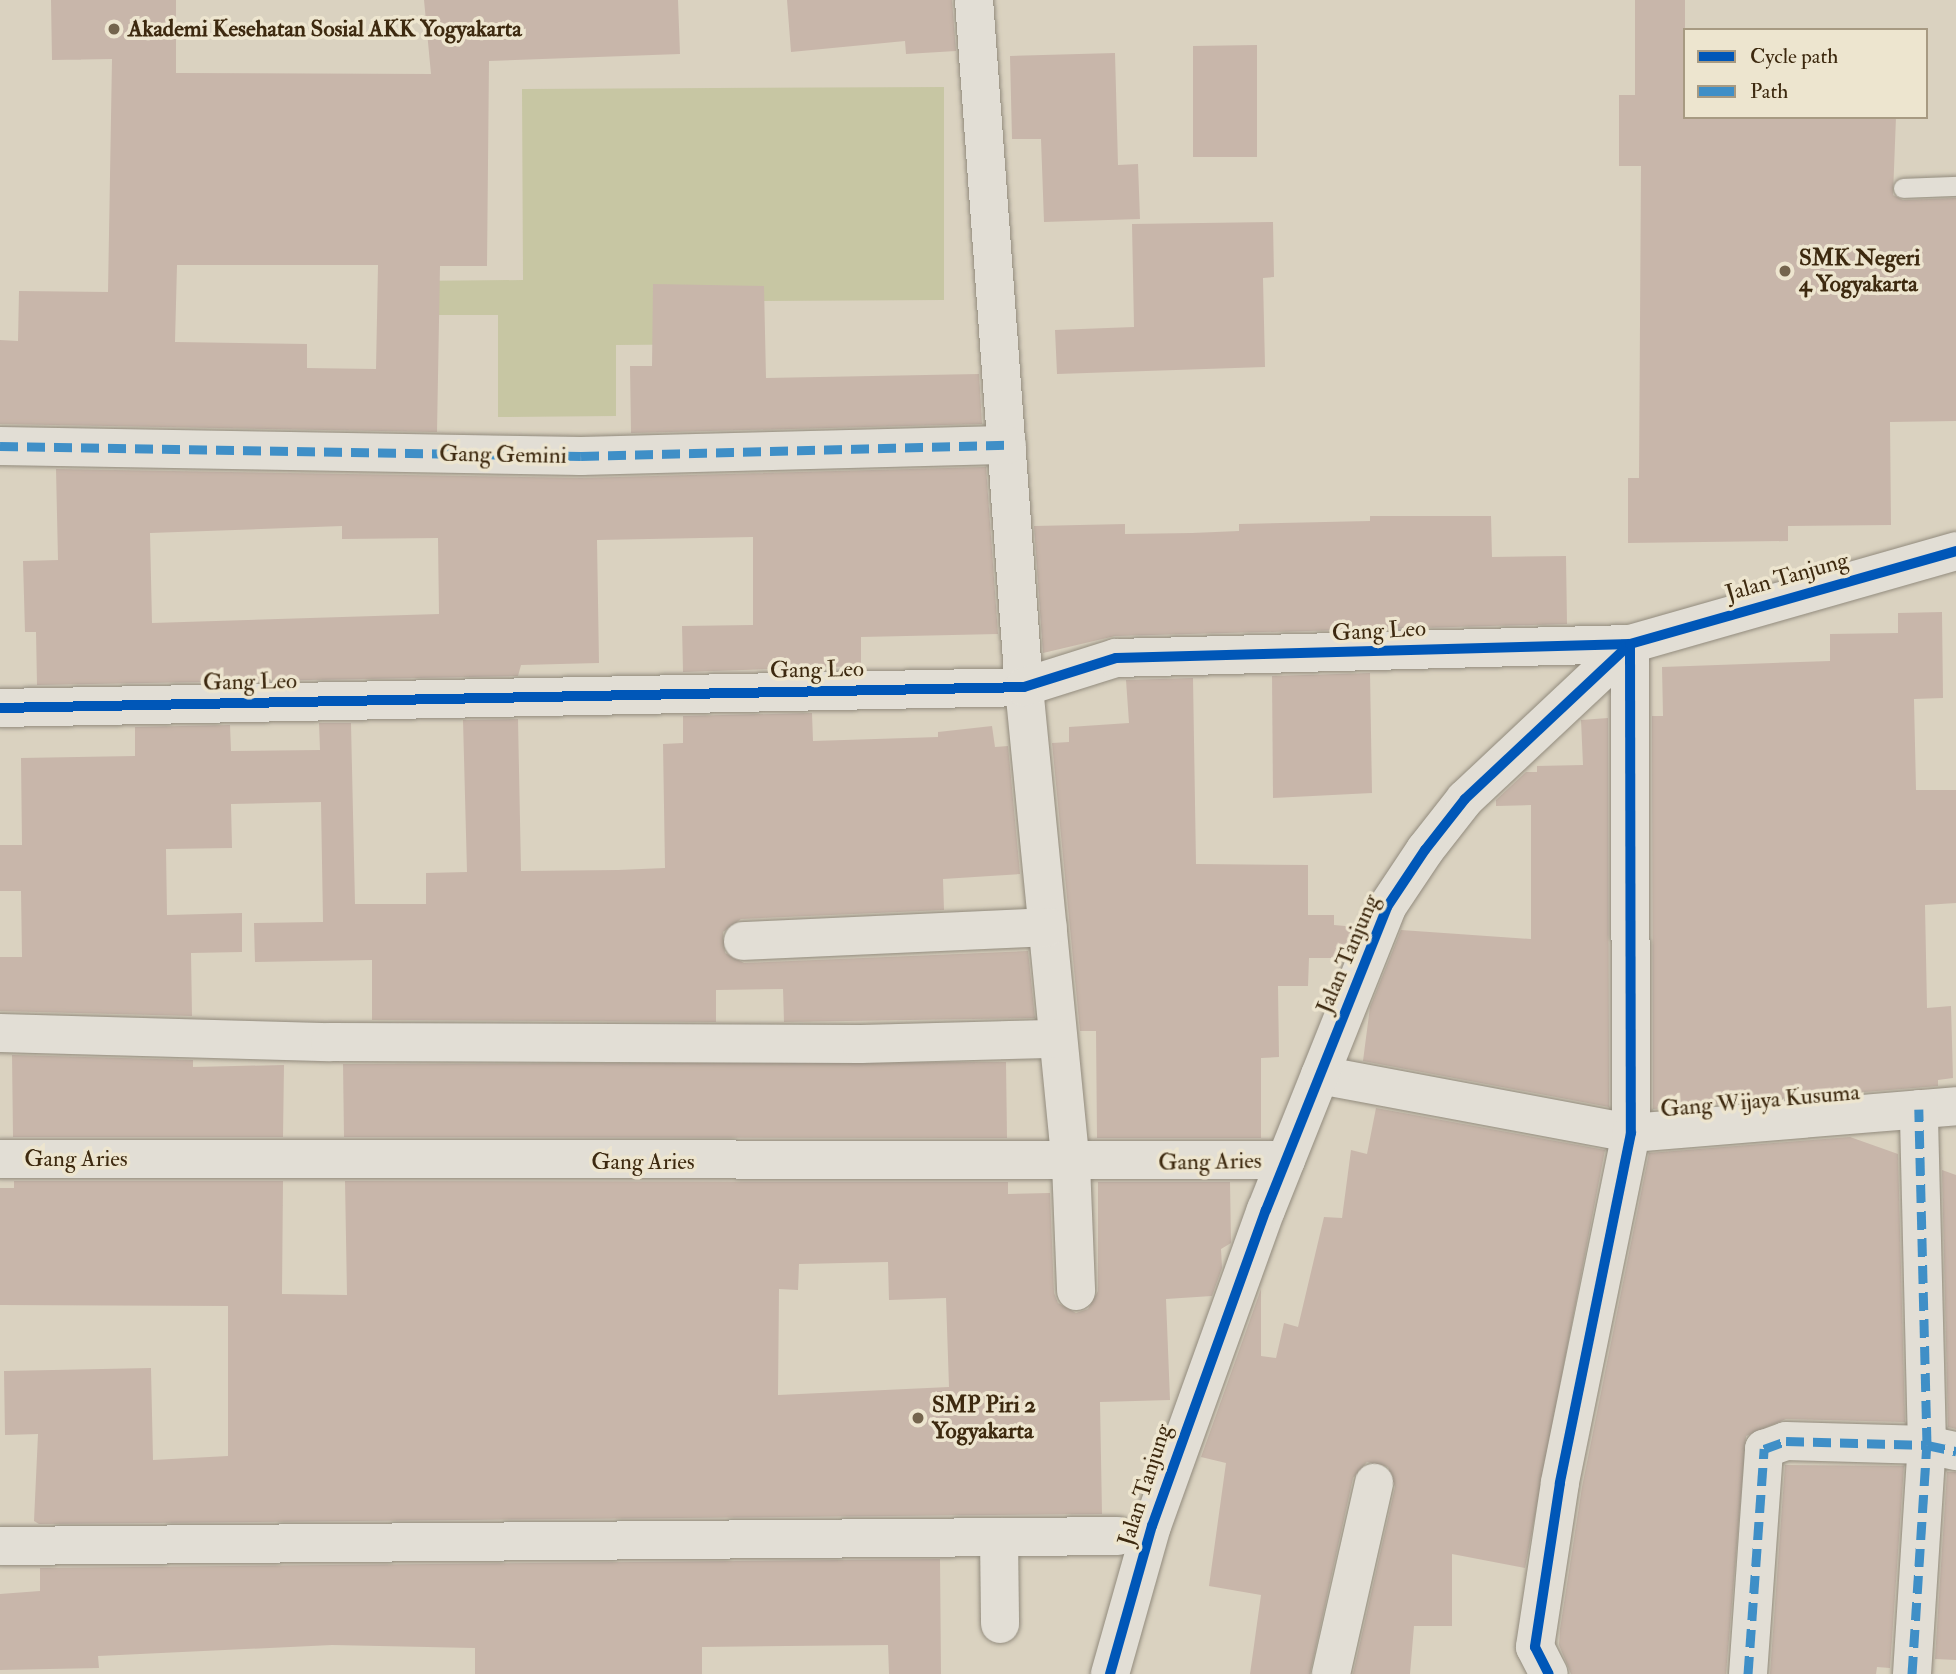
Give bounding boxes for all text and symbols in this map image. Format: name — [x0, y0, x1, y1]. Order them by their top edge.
place label: Akademi Kesehatan Sosial AKK Yogyakarta — [128, 15, 522, 43]
marker: Akademi Kesehatan Sosial AKK Yogyakarta — [106, 21, 122, 37]
legend — [1683, 28, 1928, 119]
text: Cycle path — [1750, 43, 1838, 70]
text: Path — [1750, 78, 1788, 105]
place label: SMK Negeri 4 Yogyakarta — [1799, 244, 1920, 298]
marker: SMK Negeri 4 Yogyakarta — [1777, 263, 1793, 279]
street label: Gang Gemini — [439, 440, 567, 470]
street label: Jalan Tanjung — [1722, 546, 1852, 608]
street label: Gang Leo — [1331, 615, 1427, 647]
street label: Gang Leo — [770, 655, 864, 685]
street label: Gang Leo — [203, 667, 297, 697]
street label: Jalan Tanjung — [1311, 890, 1385, 1018]
street label: Gang Wijaya Kusuma — [1659, 1079, 1861, 1123]
street label: Gang Aries — [24, 1145, 128, 1173]
street label: Gang Aries — [1158, 1147, 1262, 1177]
street label: Gang Aries — [591, 1148, 695, 1176]
place label: SMP Piri 2 Yogyakarta — [932, 1391, 1036, 1445]
marker: SMP Piri 2 Yogyakarta — [910, 1410, 926, 1426]
street label: Jalan Tanjung — [1112, 1421, 1178, 1549]

